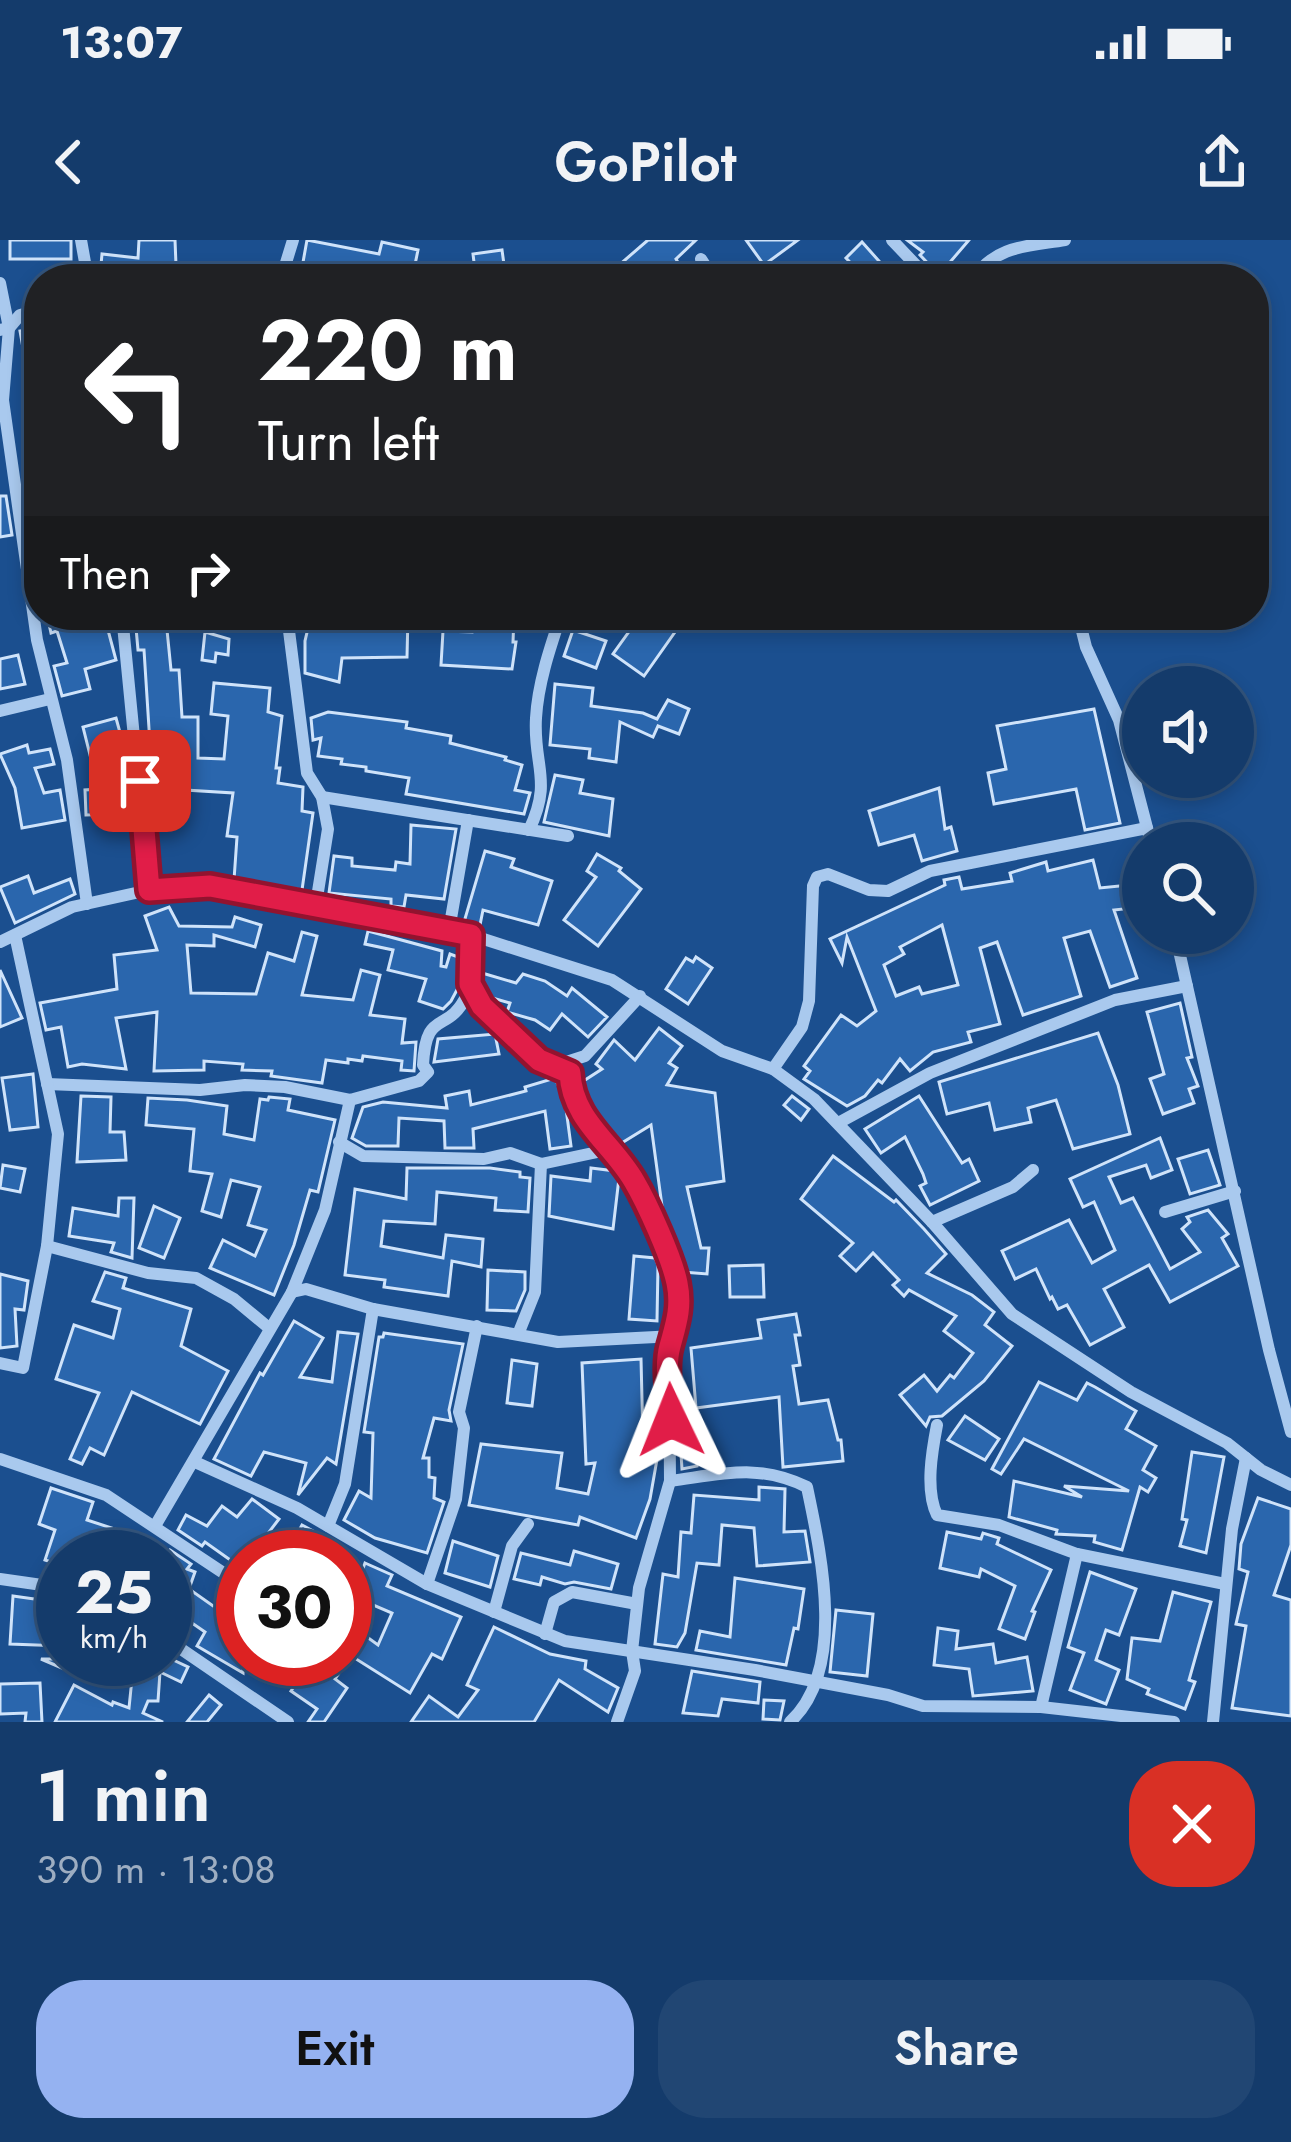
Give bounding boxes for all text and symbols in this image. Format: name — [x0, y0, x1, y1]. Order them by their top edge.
text: 13:07 — [60, 10, 182, 75]
text: GoPilot — [554, 123, 737, 201]
icon: back — [36, 129, 102, 195]
icon: share — [1189, 129, 1255, 195]
text: 220 m — [258, 290, 518, 412]
icon: left — [60, 312, 216, 468]
text: Turn left — [258, 402, 439, 480]
icon: right — [175, 540, 241, 606]
text: Then — [60, 541, 151, 606]
map controls — [1122, 666, 1254, 954]
button: sound — [1122, 666, 1254, 798]
pin — [89, 730, 191, 832]
icon: arrive — [107, 748, 173, 814]
button: search — [1122, 822, 1254, 954]
position arrow — [608, 1357, 734, 1483]
speed limit sign: 30 — [216, 1530, 372, 1686]
text: 25 — [75, 1549, 153, 1636]
text: km/h — [80, 1616, 148, 1659]
text: 1 min — [36, 1744, 211, 1848]
button: close — [1129, 1761, 1255, 1887]
text: 390 m · 13:08 — [36, 1841, 276, 1898]
button: Exit — [36, 1980, 634, 2118]
button: Share — [658, 1980, 1255, 2118]

